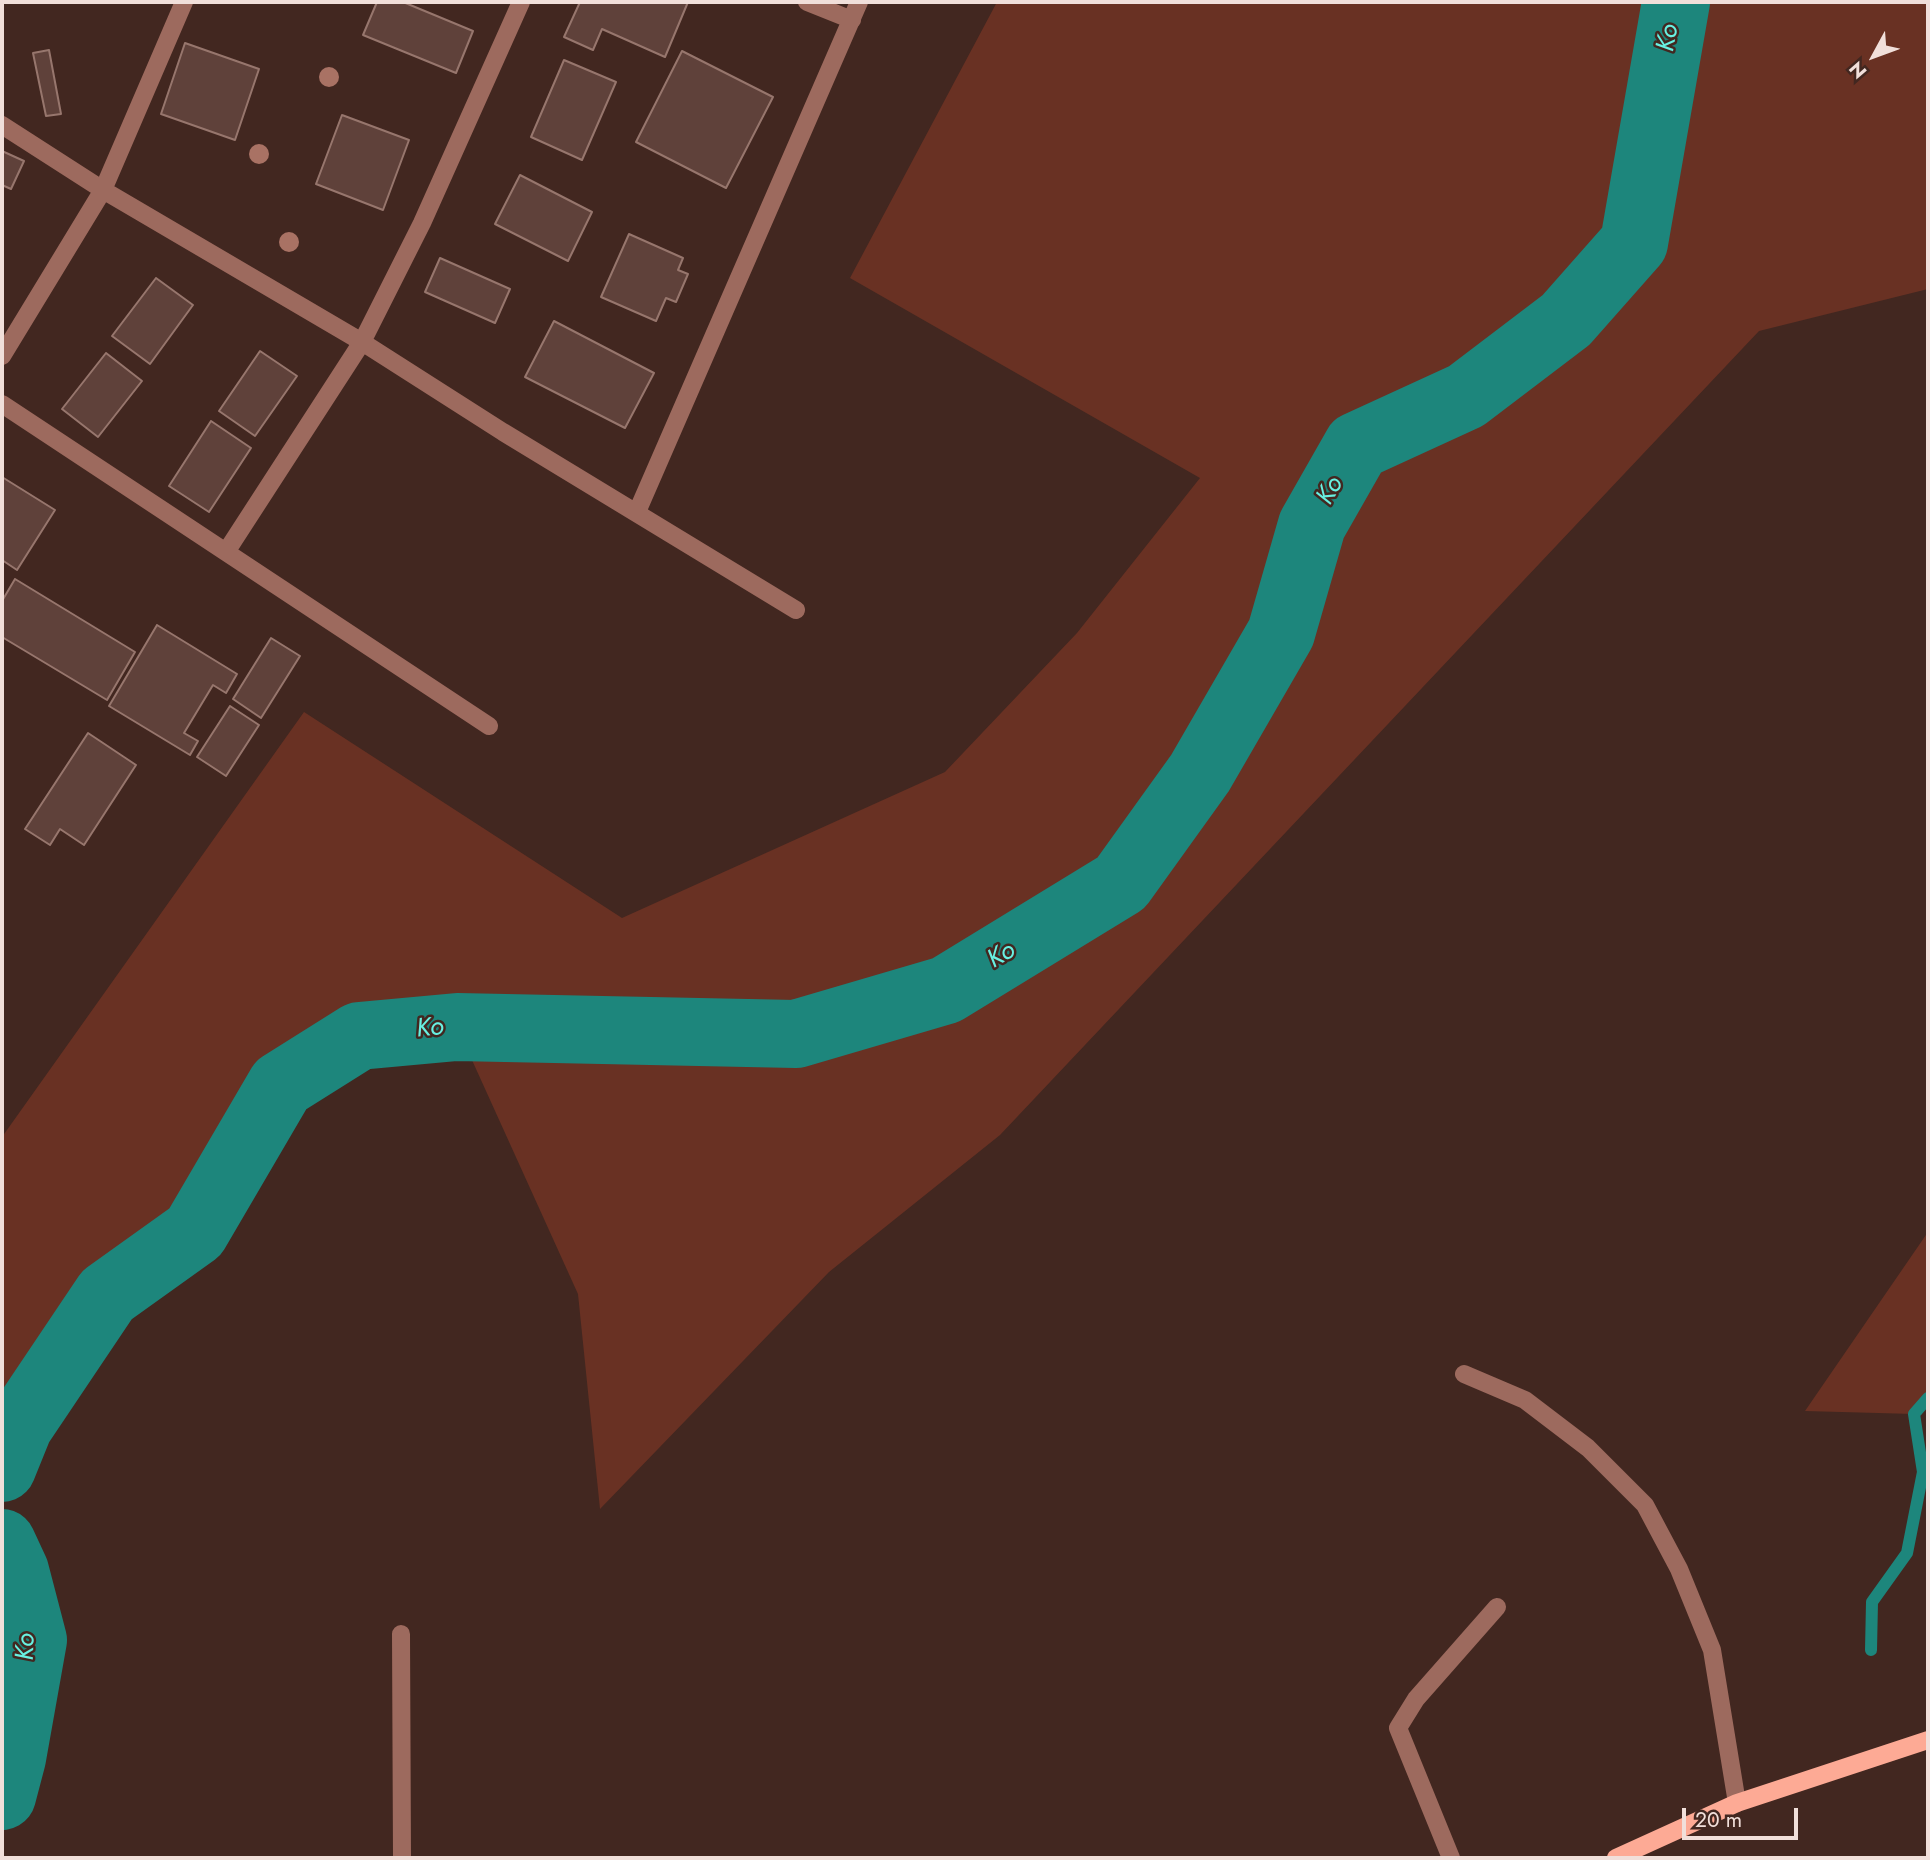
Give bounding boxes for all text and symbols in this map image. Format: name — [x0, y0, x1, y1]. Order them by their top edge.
north arrow — [1839, 21, 1909, 91]
water label: Ko — [1651, 22, 1687, 54]
text: N — [1843, 56, 1873, 85]
water label: Ko — [1311, 472, 1351, 510]
water label: Ko — [982, 936, 1022, 976]
water label: Ko — [415, 1012, 445, 1046]
water label: Ko — [11, 1633, 43, 1661]
scale bar — [1685, 1794, 1800, 1838]
text: 20 m — [1695, 1805, 1742, 1835]

